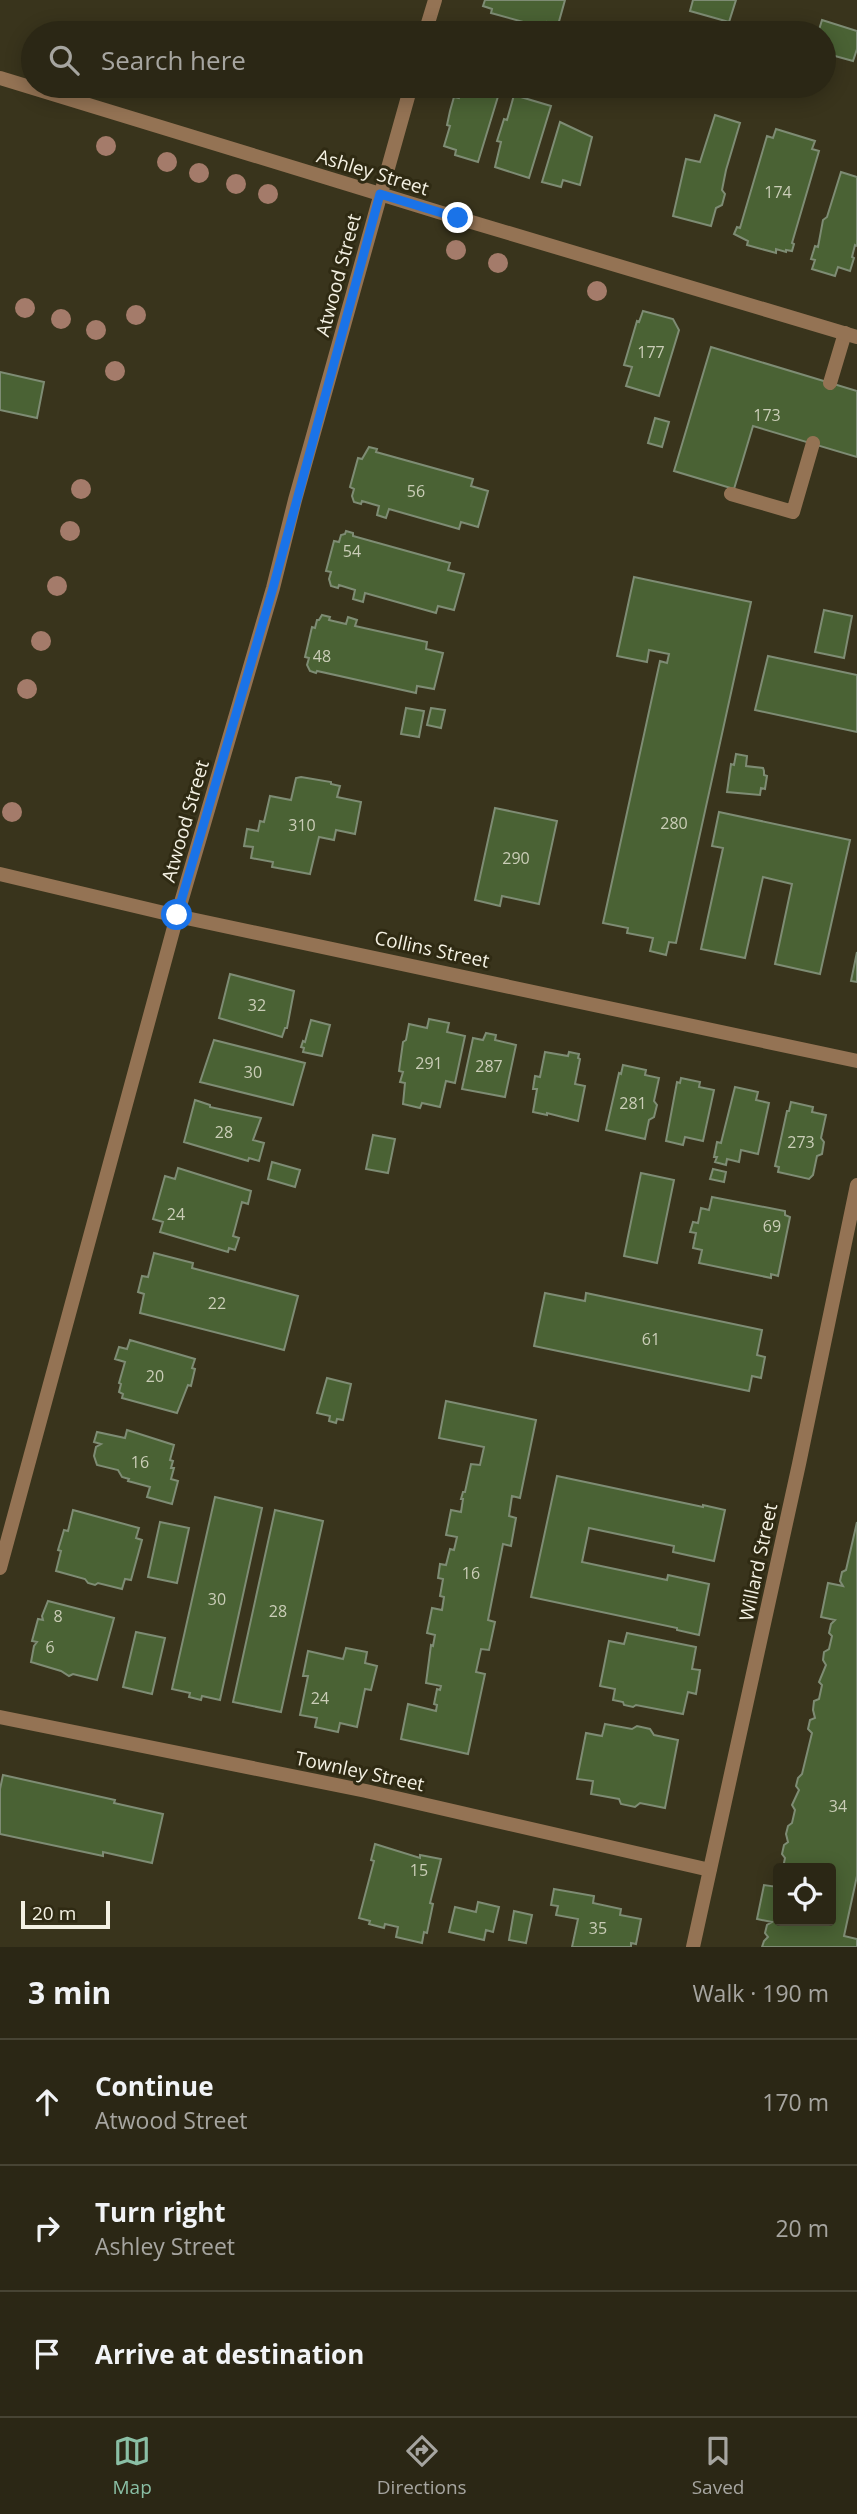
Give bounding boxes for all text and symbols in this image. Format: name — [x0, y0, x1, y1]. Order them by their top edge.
search box — [21, 21, 836, 98]
icon: search — [45, 41, 83, 79]
text: Search here — [101, 42, 246, 78]
street label: Ashley Street — [314, 143, 432, 201]
house number: 174 — [764, 181, 792, 203]
route end — [442, 202, 473, 233]
street label: Atwood Street — [309, 211, 367, 339]
house number: 177 — [637, 341, 665, 363]
house number: 173 — [753, 404, 781, 426]
house number: 56 — [407, 480, 425, 502]
house number: 54 — [343, 540, 361, 562]
house number: 48 — [313, 645, 331, 667]
street label: Atwood Street — [155, 757, 215, 885]
house number: 280 — [660, 812, 688, 834]
house number: 310 — [288, 814, 316, 836]
house number: 290 — [502, 847, 530, 869]
route start — [161, 899, 192, 930]
street label: Collins Street — [372, 924, 492, 974]
house number: 32 — [248, 994, 266, 1016]
house number: 291 — [415, 1052, 443, 1074]
house number: 287 — [475, 1055, 503, 1077]
house number: 30 — [244, 1061, 262, 1083]
house number: 281 — [619, 1092, 647, 1114]
house number: 28 — [215, 1121, 233, 1143]
house number: 273 — [787, 1131, 815, 1153]
house number: 24 — [167, 1203, 185, 1225]
house number: 69 — [763, 1215, 781, 1237]
house number: 22 — [208, 1292, 226, 1314]
house number: 61 — [642, 1328, 660, 1350]
house number: 20 — [146, 1365, 164, 1387]
house number: 16 — [131, 1451, 149, 1473]
street label: Willard Street — [733, 1500, 783, 1623]
house number: 16 — [462, 1562, 480, 1584]
house number: 30 — [208, 1588, 226, 1610]
house number: 28 — [269, 1600, 287, 1622]
house number: 8 — [53, 1605, 63, 1627]
house number: 6 — [45, 1636, 55, 1658]
house number: 24 — [311, 1687, 329, 1709]
street label: Townley Street — [293, 1745, 427, 1797]
house number: 34 — [829, 1795, 847, 1817]
house number: 15 — [410, 1859, 428, 1881]
map controls — [773, 1863, 836, 1926]
button: locate — [773, 1863, 836, 1926]
scale bar — [21, 1898, 110, 1930]
text: 20 m — [32, 1900, 76, 1926]
house number: 35 — [589, 1917, 607, 1939]
text: 3 min — [28, 1972, 111, 2013]
text: Walk · 190 m — [692, 1977, 829, 2009]
text: Continue — [95, 2068, 214, 2104]
icon: ahead — [28, 2083, 66, 2121]
text: 170 m — [762, 2086, 829, 2118]
text: Atwood Street — [95, 2104, 248, 2136]
text: Turn right — [95, 2194, 226, 2230]
icon: right — [28, 2209, 66, 2247]
text: 20 m — [775, 2212, 829, 2244]
text: Ashley Street — [95, 2230, 235, 2262]
icon: arrive — [28, 2335, 66, 2373]
text: Arrive at destination — [95, 2336, 364, 2372]
tab: Map — [113, 2432, 152, 2500]
tab: Directions — [377, 2432, 467, 2500]
tab: Saved — [692, 2432, 744, 2500]

